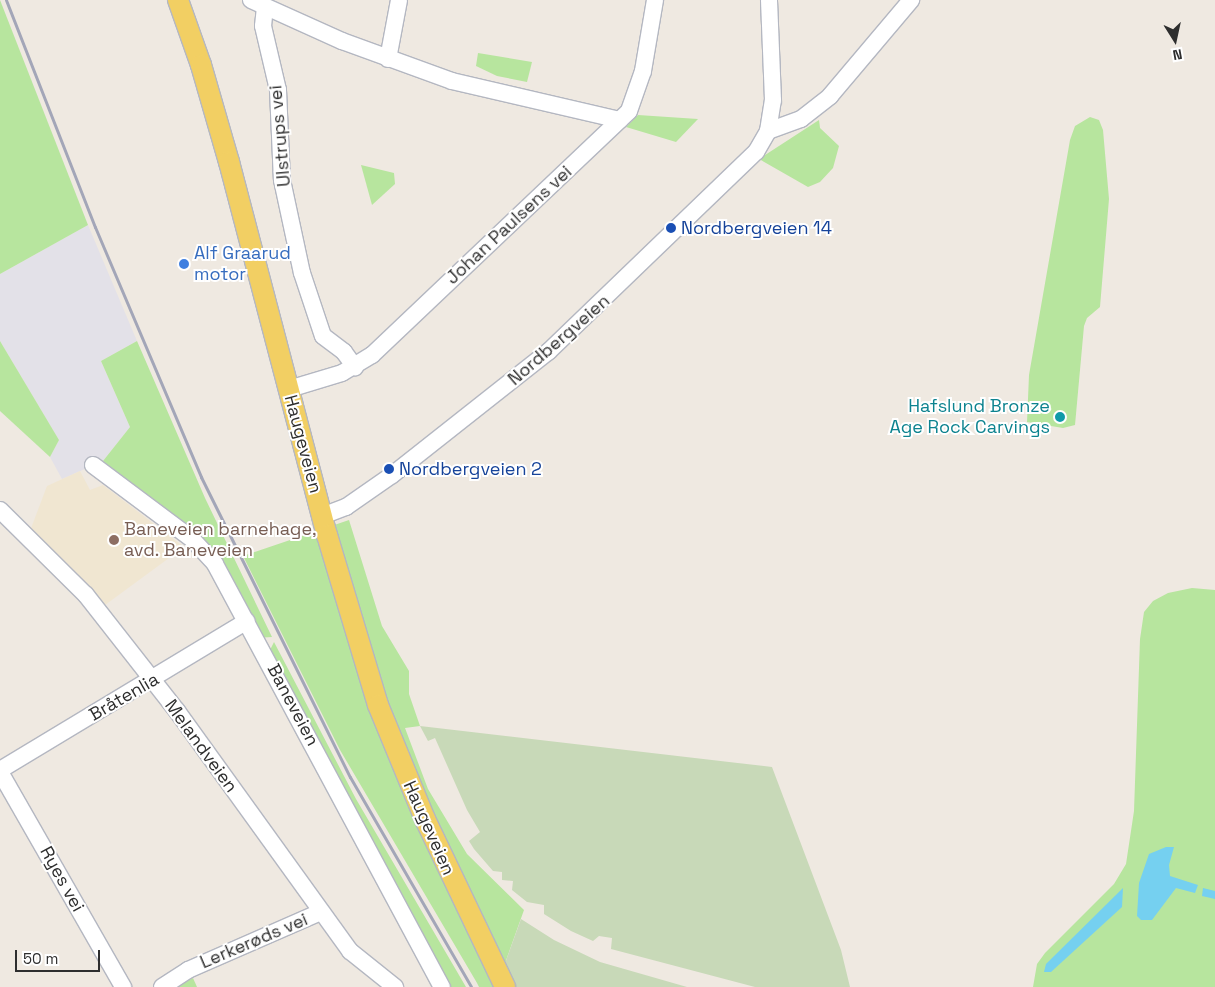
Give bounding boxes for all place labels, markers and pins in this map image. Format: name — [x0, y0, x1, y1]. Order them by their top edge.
place label: Nordbergveien 14 — [681, 217, 832, 239]
marker: Nordbergveien 14 — [665, 222, 677, 234]
place label: Alf Graarud motor — [194, 243, 291, 286]
marker: Alf Graarud motor — [178, 258, 190, 270]
place label: Hafslund Bronze Age Rock Carvings — [889, 396, 1050, 438]
marker: Hafslund Bronze Age Rock Carvings — [1054, 411, 1066, 423]
place label: Nordbergveien 2 — [399, 458, 542, 480]
marker: Nordbergveien 2 — [383, 463, 395, 475]
place label: Baneveien barnehage, avd. Baneveien — [124, 519, 316, 562]
marker: Baneveien barnehage, avd. Baneveien — [108, 534, 120, 546]

